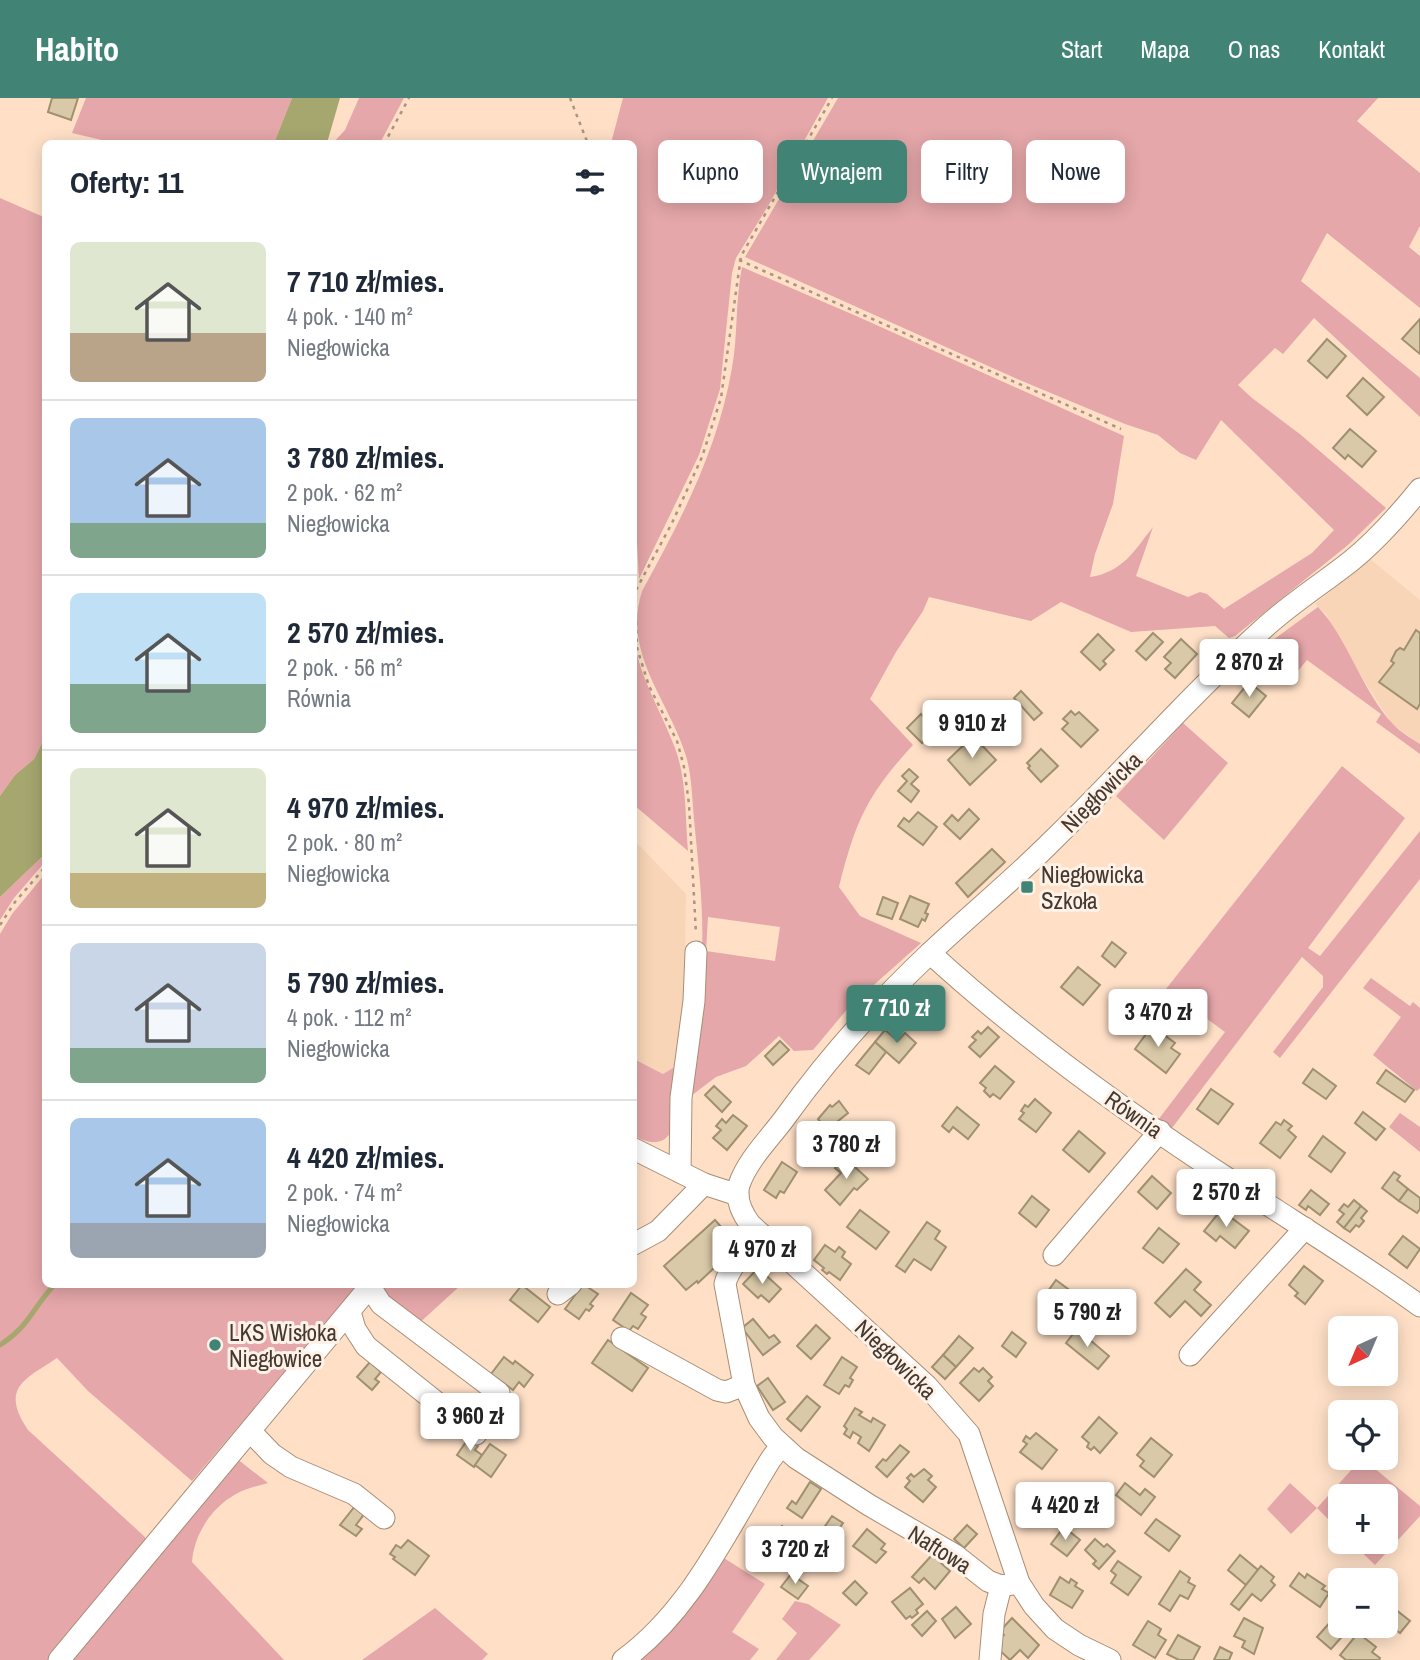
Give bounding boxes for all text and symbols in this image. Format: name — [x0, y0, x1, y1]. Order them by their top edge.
text: Habito — [35, 27, 119, 71]
text: Start — [1061, 33, 1103, 65]
text: Mapa — [1141, 33, 1190, 65]
text: O nas — [1228, 33, 1280, 65]
text: Kontakt — [1318, 33, 1385, 65]
chip: Kupno — [658, 140, 763, 203]
chip: Wynajem — [777, 140, 907, 203]
chip: Filtry — [921, 140, 1012, 203]
chip: Nowe — [1026, 140, 1125, 203]
text: Oferty: 11 — [70, 162, 184, 202]
icon: filters — [571, 163, 609, 201]
text: 7 710 zł/mies. — [287, 261, 444, 301]
icon: home — [126, 270, 210, 354]
text: 4 pok. · 140 m² — [287, 301, 413, 332]
text: Niegłowicka — [287, 332, 390, 363]
text: 3 780 zł/mies. — [287, 437, 444, 477]
icon: home — [126, 446, 210, 530]
text: 2 pok. · 62 m² — [287, 477, 402, 508]
text: Niegłowicka — [287, 508, 390, 539]
text: 2 570 zł/mies. — [287, 612, 444, 652]
icon: home — [126, 621, 210, 705]
pin: 2 870 zł — [1177, 640, 1321, 699]
text: 2 870 zł — [1215, 646, 1283, 677]
text: 2 pok. · 56 m² — [287, 652, 402, 683]
text: Równia — [287, 683, 351, 714]
pin: 9 910 zł — [900, 700, 1044, 760]
text: 9 910 zł — [938, 707, 1006, 738]
street label: Niegłowicka — [1054, 744, 1149, 839]
text: 4 970 zł/mies. — [287, 787, 444, 827]
icon: home — [126, 796, 210, 880]
text: 2 pok. · 80 m² — [287, 827, 402, 858]
text: Niegłowicka — [287, 858, 390, 889]
place label: Niegłowicka Szkoła — [1041, 859, 1144, 916]
marker: Niegłowicka Szkoła — [1019, 879, 1035, 895]
text: 5 790 zł/mies. — [287, 962, 444, 1002]
icon: home — [126, 971, 210, 1055]
pin: 7 710 zł — [824, 986, 968, 1045]
pin: 3 470 zł — [1086, 990, 1230, 1049]
text: 7 710 zł — [862, 992, 930, 1023]
text: 3 470 zł — [1124, 996, 1192, 1027]
text: 4 pok. · 112 m² — [287, 1002, 411, 1033]
text: Niegłowicka — [287, 1033, 390, 1064]
street label: Równia — [1099, 1083, 1169, 1145]
pin: 3 780 zł — [774, 1122, 918, 1181]
text: 3 780 zł — [812, 1128, 880, 1159]
text: 4 420 zł/mies. — [287, 1137, 444, 1177]
icon: home — [126, 1146, 210, 1230]
pin: 2 570 zł — [1154, 1170, 1298, 1229]
text: 2 570 zł — [1192, 1176, 1260, 1207]
text: 2 pok. · 74 m² — [287, 1177, 402, 1208]
text: Niegłowicka — [287, 1208, 390, 1239]
pin: 4 970 zł — [690, 1226, 834, 1286]
text: 4 970 zł — [728, 1233, 796, 1264]
pin: 5 790 zł — [1015, 1290, 1159, 1349]
text: 5 790 zł — [1053, 1296, 1121, 1327]
street label: Niegłowicka — [848, 1312, 944, 1406]
north arrow — [1328, 1316, 1398, 1386]
map controls — [1328, 1316, 1398, 1638]
place label: LKS Wisłoka Niegłowice — [229, 1317, 337, 1374]
marker: LKS Wisłoka Niegłowice — [207, 1337, 223, 1353]
pin: 3 960 zł — [398, 1394, 542, 1453]
text: 3 960 zł — [436, 1400, 504, 1431]
button: locate — [1328, 1400, 1398, 1470]
pin: 4 420 zł — [993, 1482, 1137, 1542]
button: + — [1328, 1484, 1398, 1554]
text: 4 420 zł — [1031, 1489, 1099, 1520]
street label: Naftowa — [902, 1518, 978, 1581]
pin: 3 720 zł — [723, 1526, 867, 1586]
text: 3 720 zł — [761, 1533, 829, 1564]
button: − — [1328, 1568, 1398, 1638]

